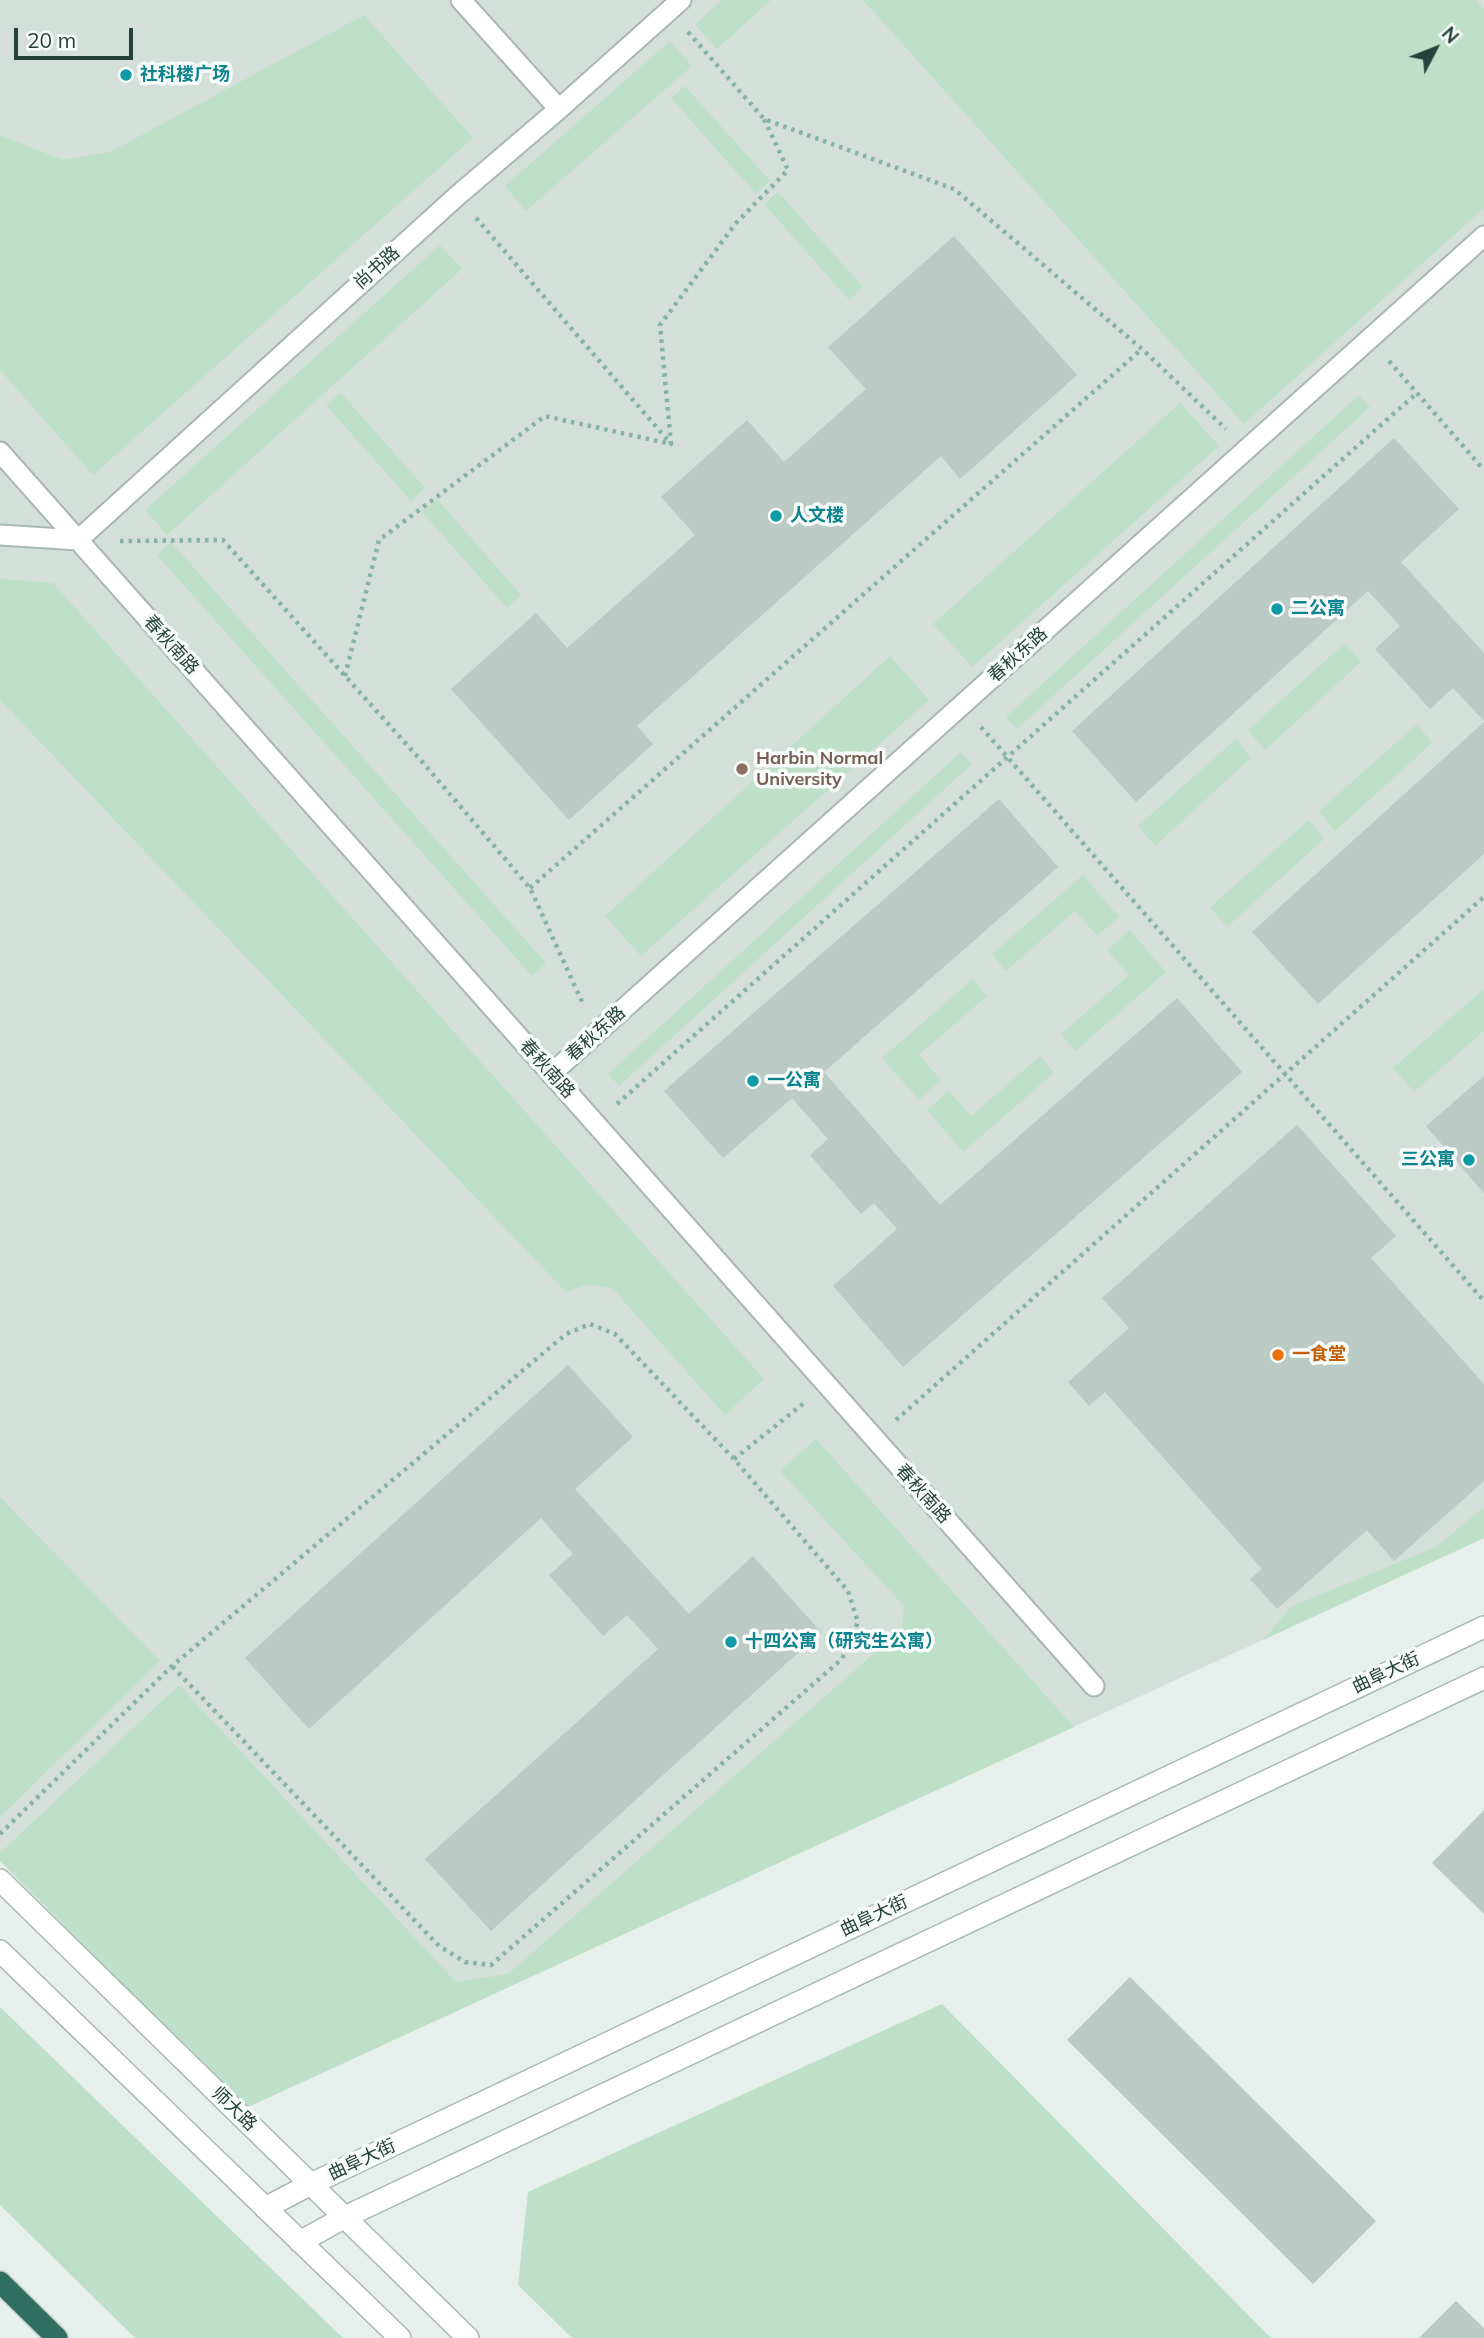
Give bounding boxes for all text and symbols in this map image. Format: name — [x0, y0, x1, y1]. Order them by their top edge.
scale bar — [18, 14, 136, 58]
north arrow — [1400, 14, 1470, 84]
text: N — [1437, 22, 1464, 48]
text: 20 m — [27, 27, 76, 53]
place label: 社科楼广场 — [140, 64, 230, 86]
marker: 社科楼广场 — [118, 67, 134, 83]
street label: 尚书路 — [350, 242, 404, 294]
place label: 人文楼 — [790, 505, 844, 527]
marker: 人文楼 — [768, 508, 784, 524]
place label: 二公寓 — [1291, 598, 1345, 620]
marker: 二公寓 — [1269, 601, 1285, 617]
street label: 春秋南路 — [139, 611, 203, 679]
street label: 春秋东路 — [984, 623, 1052, 687]
place label: Harbin Normal University — [756, 748, 883, 790]
marker: Harbin Normal University — [734, 761, 750, 777]
street label: 春秋东路 — [562, 1002, 630, 1066]
street label: 春秋南路 — [515, 1035, 579, 1103]
place label: 一公寓 — [767, 1070, 821, 1092]
marker: 一公寓 — [745, 1073, 761, 1089]
place label: 三公寓 — [1401, 1149, 1455, 1171]
marker: 三公寓 — [1461, 1152, 1477, 1168]
place label: 一食堂 — [1292, 1344, 1346, 1366]
marker: 一食堂 — [1270, 1347, 1286, 1363]
street label: 春秋南路 — [891, 1460, 955, 1528]
place label: 十四公寓（研究生公寓） — [745, 1631, 943, 1653]
marker: 十四公寓（研究生公寓） — [723, 1634, 739, 1650]
street label: 曲阜大街 — [1349, 1648, 1423, 1698]
street label: 曲阜大街 — [837, 1891, 911, 1941]
street label: 师大路 — [207, 2082, 261, 2136]
street label: 曲阜大街 — [325, 2135, 399, 2185]

